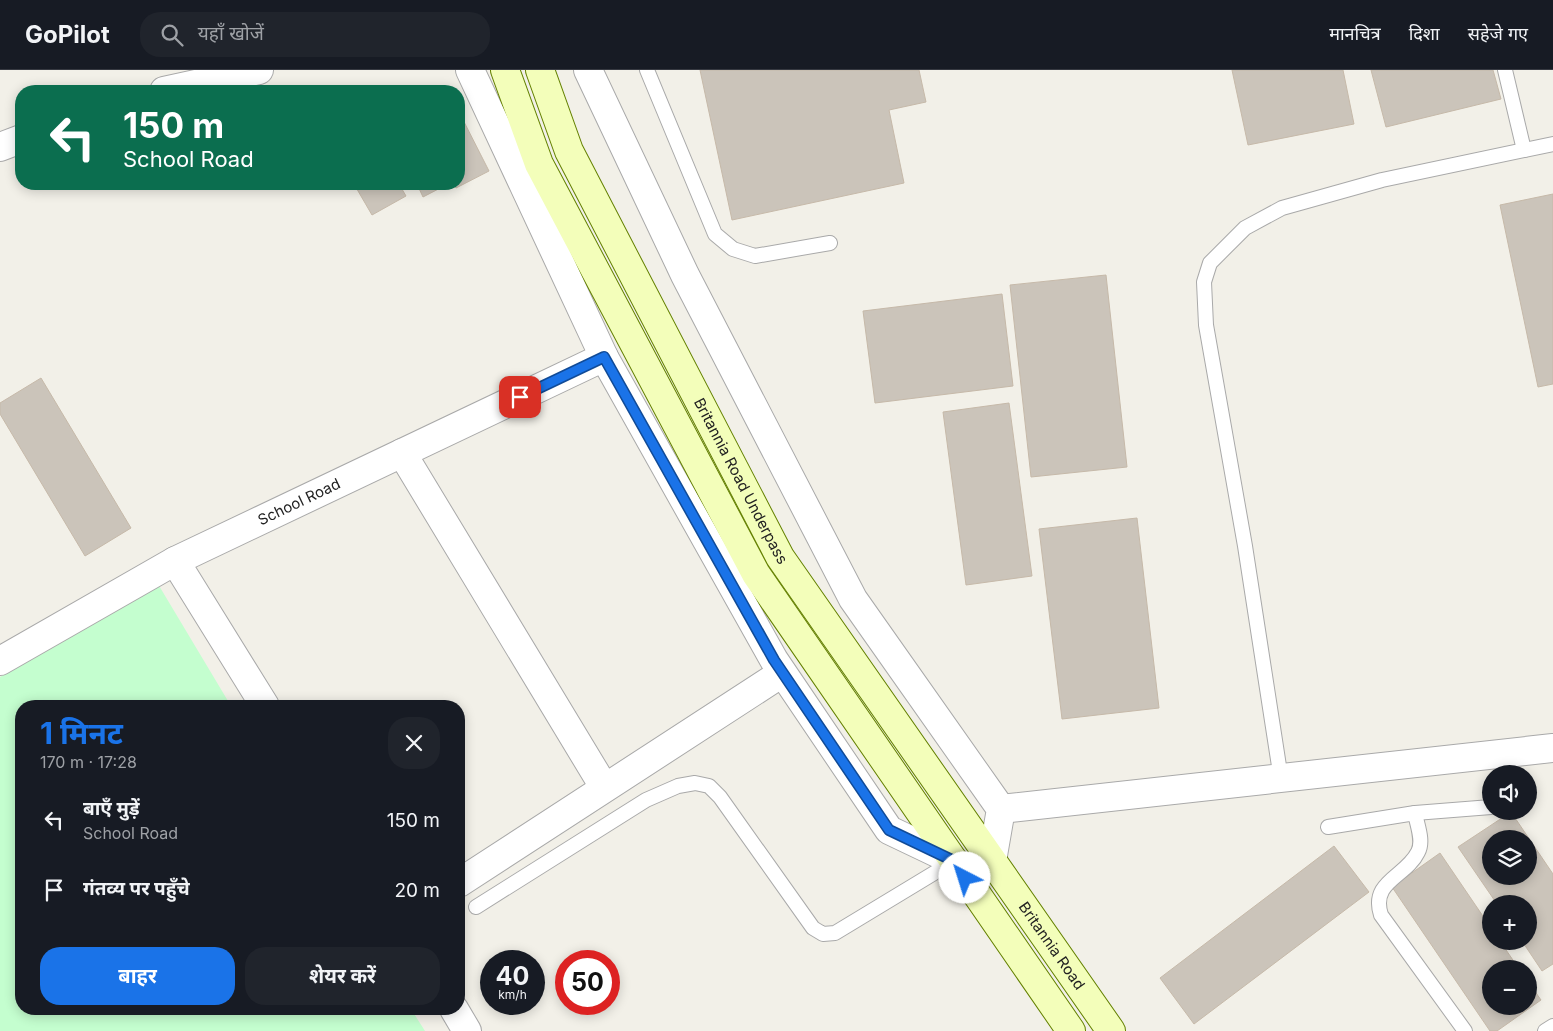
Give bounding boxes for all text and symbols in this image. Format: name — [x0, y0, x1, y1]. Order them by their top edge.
search box — [140, 12, 490, 57]
text: GoPilot — [25, 20, 110, 49]
icon: search — [158, 21, 186, 49]
text: यहाँ खोजें — [198, 22, 264, 45]
text: मानचित्र — [1329, 23, 1381, 44]
text: दिशा — [1409, 23, 1440, 44]
text: सहेजे गए — [1468, 23, 1528, 44]
text: 150 m — [123, 104, 224, 146]
icon: left — [40, 105, 105, 170]
text: School Road — [123, 146, 254, 172]
pin — [499, 376, 541, 418]
icon: arrive — [506, 383, 534, 411]
street label: Britannia Road Underpass — [690, 394, 792, 568]
street label: School Road — [255, 474, 343, 529]
text: 1 मिनट — [40, 715, 123, 751]
button: close — [388, 717, 440, 769]
text: 170 m · 17:28 — [40, 752, 137, 772]
map controls — [1482, 765, 1537, 1015]
button: sound — [1482, 765, 1537, 820]
text: बाएँ मुड़ें — [83, 797, 140, 820]
icon: left — [40, 806, 68, 834]
text: 150 m — [387, 809, 440, 832]
text: School Road — [83, 823, 178, 843]
button: layers — [1482, 830, 1537, 885]
position arrow — [938, 851, 990, 903]
icon: arrive — [40, 876, 68, 904]
text: गंतव्य पर पहुँचे — [83, 877, 190, 900]
text: 20 m — [394, 879, 440, 902]
button: + — [1482, 895, 1537, 950]
street label: Britannia Road — [1015, 898, 1089, 993]
button: बाहर — [40, 947, 235, 1005]
button: शेयर करें — [245, 947, 440, 1005]
speed limit sign: 50 — [555, 950, 620, 1015]
button: − — [1482, 960, 1537, 1015]
text: 40 — [496, 961, 529, 991]
text: km/h — [498, 987, 527, 1002]

